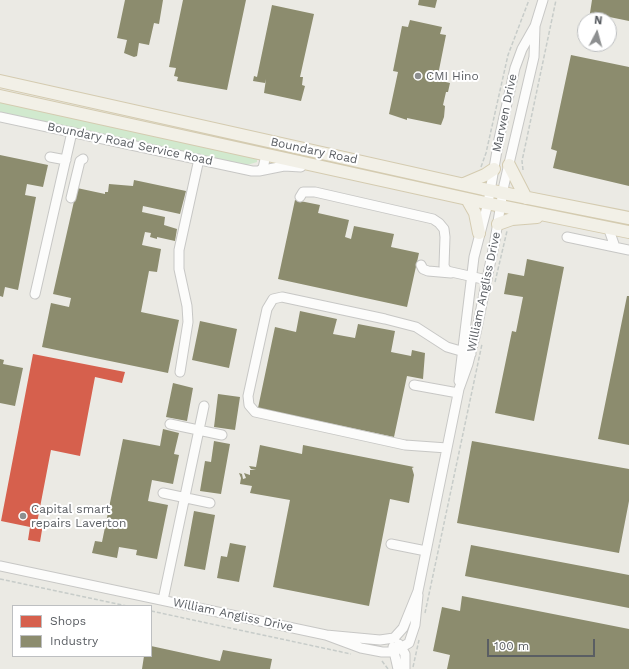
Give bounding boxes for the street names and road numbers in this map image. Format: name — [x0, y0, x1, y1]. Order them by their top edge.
street label: Marwen Drive — [490, 72, 520, 154]
street label: Boundary Road Service Road — [46, 119, 214, 169]
street label: Boundary Road — [269, 135, 359, 167]
street label: William Angliss Drive — [464, 230, 504, 354]
street label: William Angliss Drive — [171, 595, 295, 635]

